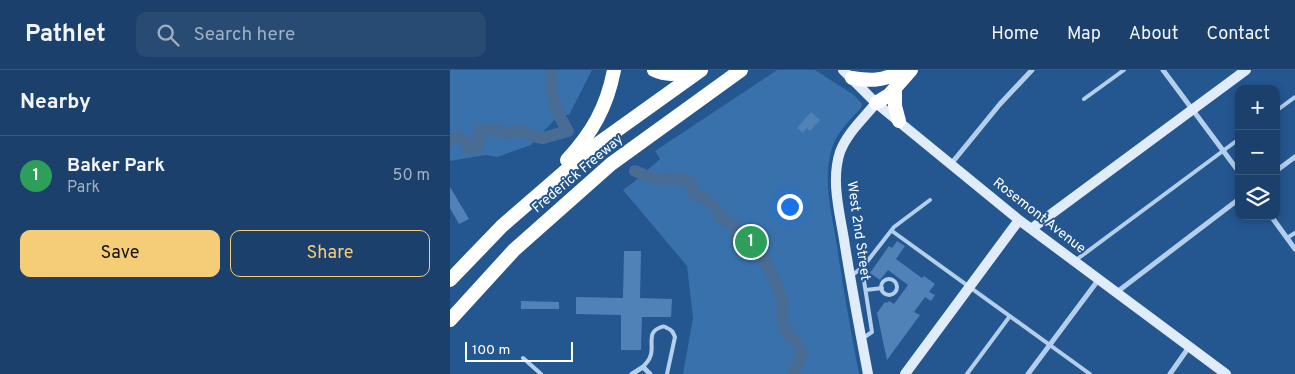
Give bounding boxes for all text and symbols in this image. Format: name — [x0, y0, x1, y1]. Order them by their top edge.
search box — [136, 12, 486, 57]
text: Pathlet — [25, 20, 106, 50]
icon: search — [154, 21, 182, 49]
text: Search here — [194, 23, 295, 47]
text: Home — [991, 23, 1039, 46]
text: Map — [1067, 23, 1101, 46]
text: About — [1129, 23, 1178, 46]
text: Contact — [1206, 23, 1270, 46]
map controls — [1235, 85, 1280, 220]
button: + — [1235, 85, 1280, 130]
text: Nearby — [20, 89, 91, 116]
button: − — [1235, 130, 1280, 175]
street label: Frederick Freeway — [529, 131, 627, 217]
text: Baker Park — [67, 154, 165, 178]
text: 1 — [33, 166, 39, 186]
text: 50 m — [393, 166, 430, 186]
street label: Rosemont Avenue — [989, 175, 1089, 257]
button: layers — [1235, 175, 1280, 220]
text: Park — [67, 178, 100, 198]
street label: West 2nd Street — [843, 180, 873, 282]
your location — [777, 194, 803, 220]
pin: 1 — [735, 223, 767, 261]
button: Save — [20, 230, 220, 277]
button: Share — [230, 230, 430, 277]
scale bar — [465, 339, 572, 362]
text: 100 m — [472, 342, 510, 359]

